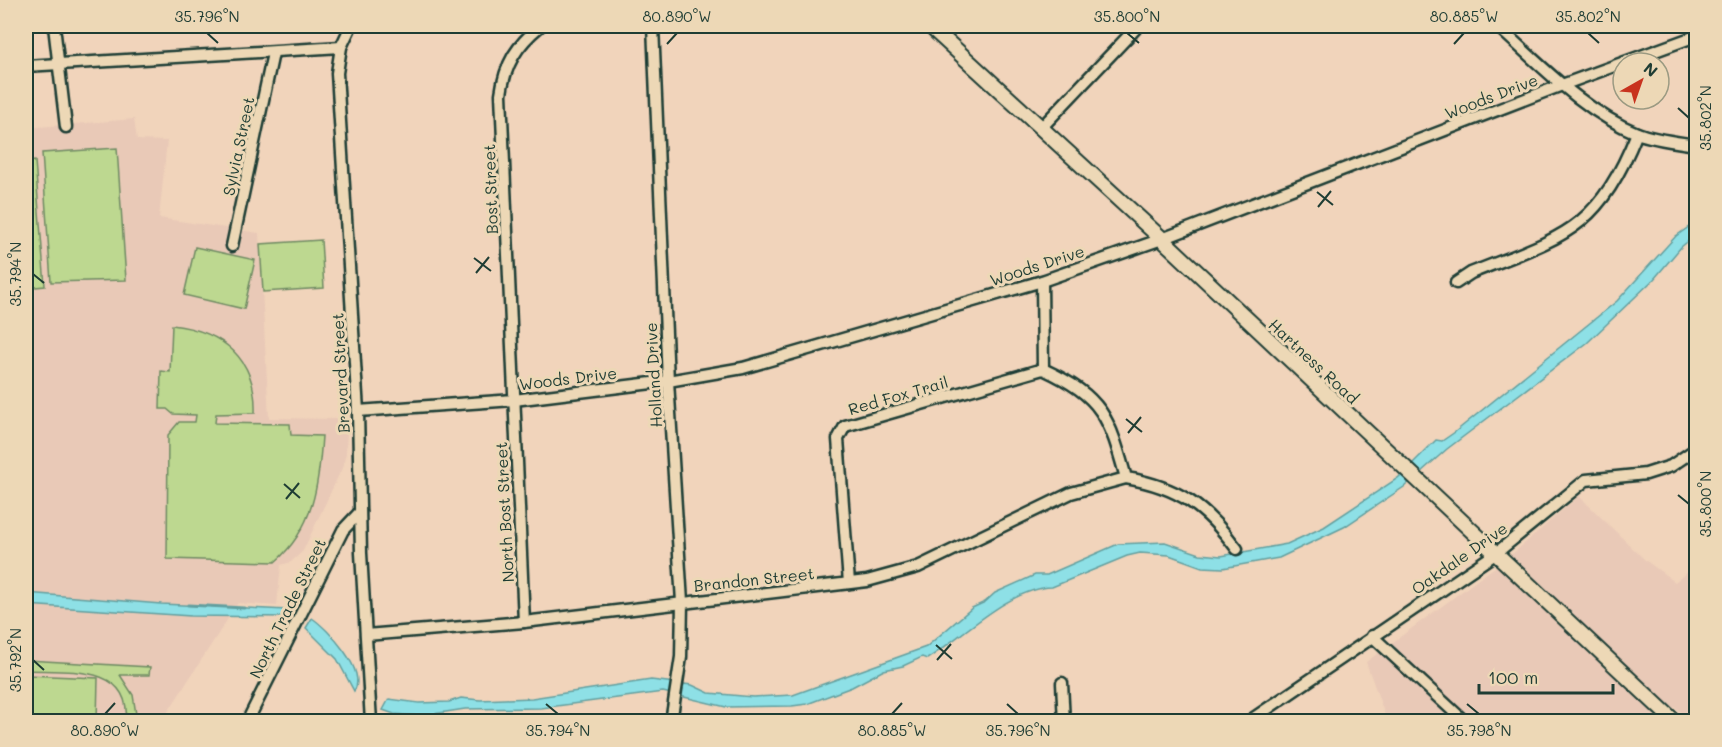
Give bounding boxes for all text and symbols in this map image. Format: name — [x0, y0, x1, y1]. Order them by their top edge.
text: 35.796°N — [174, 6, 240, 26]
text: 80.890°W — [643, 6, 711, 26]
text: 35.800°N — [1094, 6, 1160, 26]
text: 80.885°W — [1430, 6, 1498, 26]
text: 35.802°N — [1555, 6, 1621, 26]
north arrow — [1611, 51, 1671, 111]
text: N — [1640, 57, 1662, 81]
street label: Woods Drive — [1441, 69, 1541, 123]
text: 35.802°N — [1695, 85, 1715, 151]
street label: Sylvia Street — [217, 95, 259, 197]
street label: Bost Street — [478, 144, 502, 234]
street label: Woods Drive — [987, 240, 1087, 290]
text: 35.794°N — [5, 242, 25, 306]
street label: Brevard Street — [326, 312, 354, 434]
street label: Hartness Road — [1265, 314, 1363, 408]
street label: Holland Drive — [640, 322, 666, 428]
street label: Woods Drive — [518, 362, 618, 394]
street label: Red Fox Trail — [846, 371, 950, 419]
street label: North Bost Street — [490, 441, 518, 583]
text: 35.800°N — [1695, 471, 1715, 537]
street label: Oakdale Drive — [1407, 517, 1511, 599]
street label: North Trade Street — [244, 534, 330, 682]
street label: Brandon Street — [693, 562, 815, 596]
text: 35.792°N — [5, 628, 25, 692]
scale bar — [1479, 657, 1612, 695]
text: 100 m — [1488, 665, 1538, 689]
text: 80.890°W — [71, 720, 139, 740]
text: 35.794°N — [526, 720, 590, 740]
text: 80.885°W — [858, 720, 926, 740]
text: 35.796°N — [985, 720, 1051, 740]
text: 35.798°N — [1446, 720, 1512, 740]

